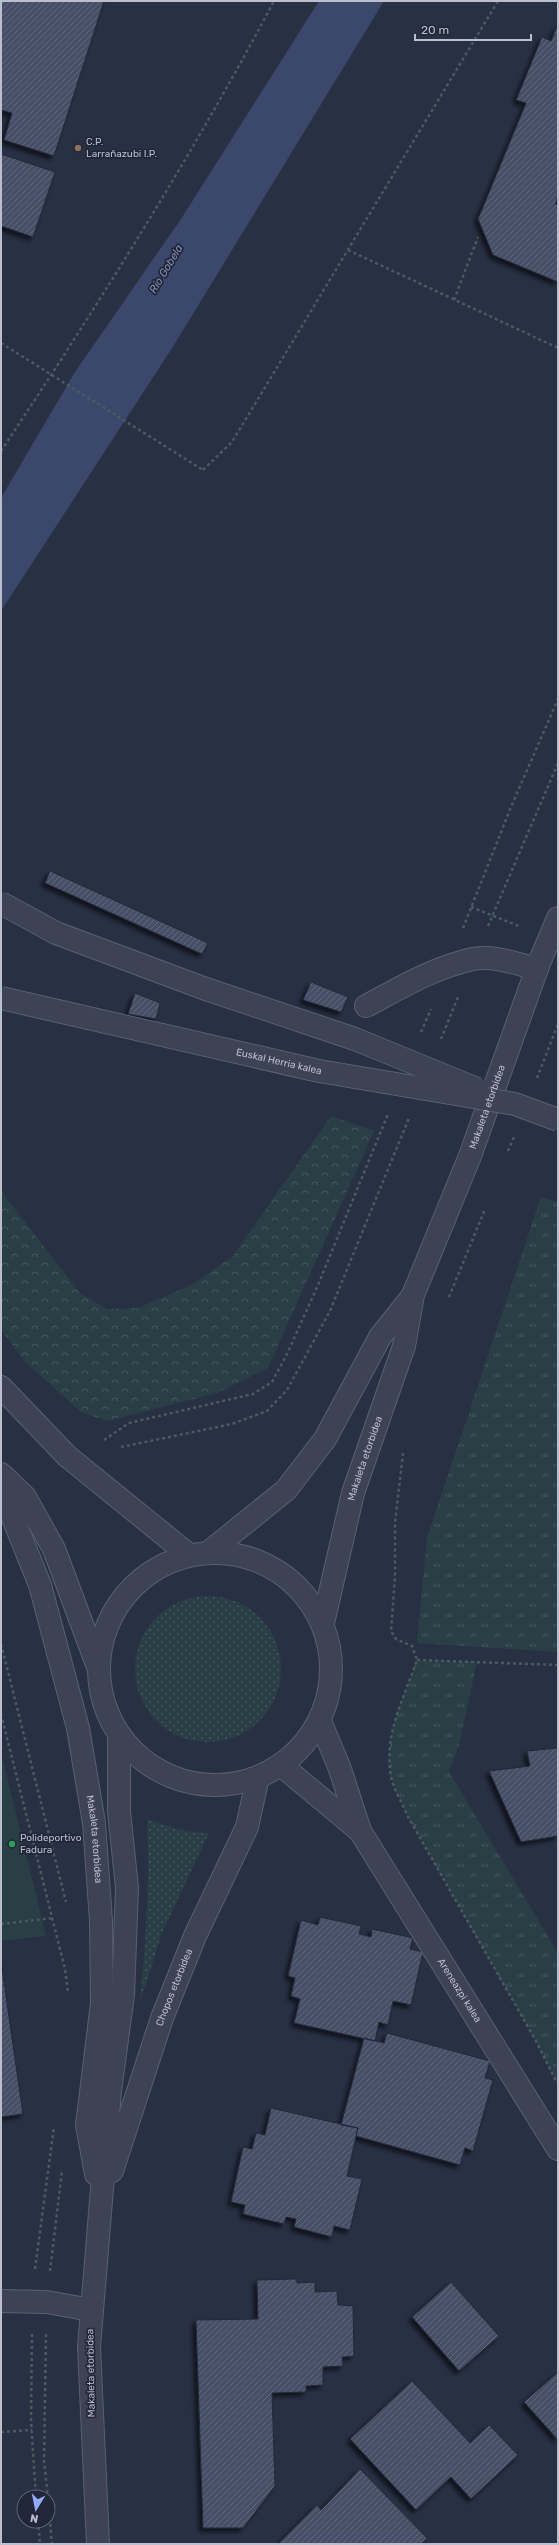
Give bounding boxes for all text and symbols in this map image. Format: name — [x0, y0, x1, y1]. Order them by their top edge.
scale bar — [415, 16, 531, 42]
text: 20 m — [421, 23, 449, 37]
place label: C.P. Larrañazubi I.P. — [86, 136, 157, 160]
marker: C.P. Larrañazubi I.P. — [73, 143, 83, 153]
water label: Río Gobela — [146, 242, 186, 296]
street label: Euskal Herria kalea — [235, 1046, 323, 1077]
street label: Makaleta etorbidea — [467, 1063, 508, 1151]
street label: Makaleta etorbidea — [345, 1415, 385, 1502]
street label: Makaleta etorbidea — [83, 1794, 104, 1884]
place label: Polideportivo Fadura — [20, 1832, 82, 1856]
marker: Polideportivo Fadura — [7, 1839, 17, 1849]
street label: Chopos etorbidea — [154, 1947, 195, 2028]
street label: Areneazpi kalea — [435, 1956, 484, 2025]
street label: Makaleta etorbidea — [84, 2329, 98, 2417]
north arrow — [16, 2489, 56, 2529]
text: N — [29, 2511, 39, 2525]

